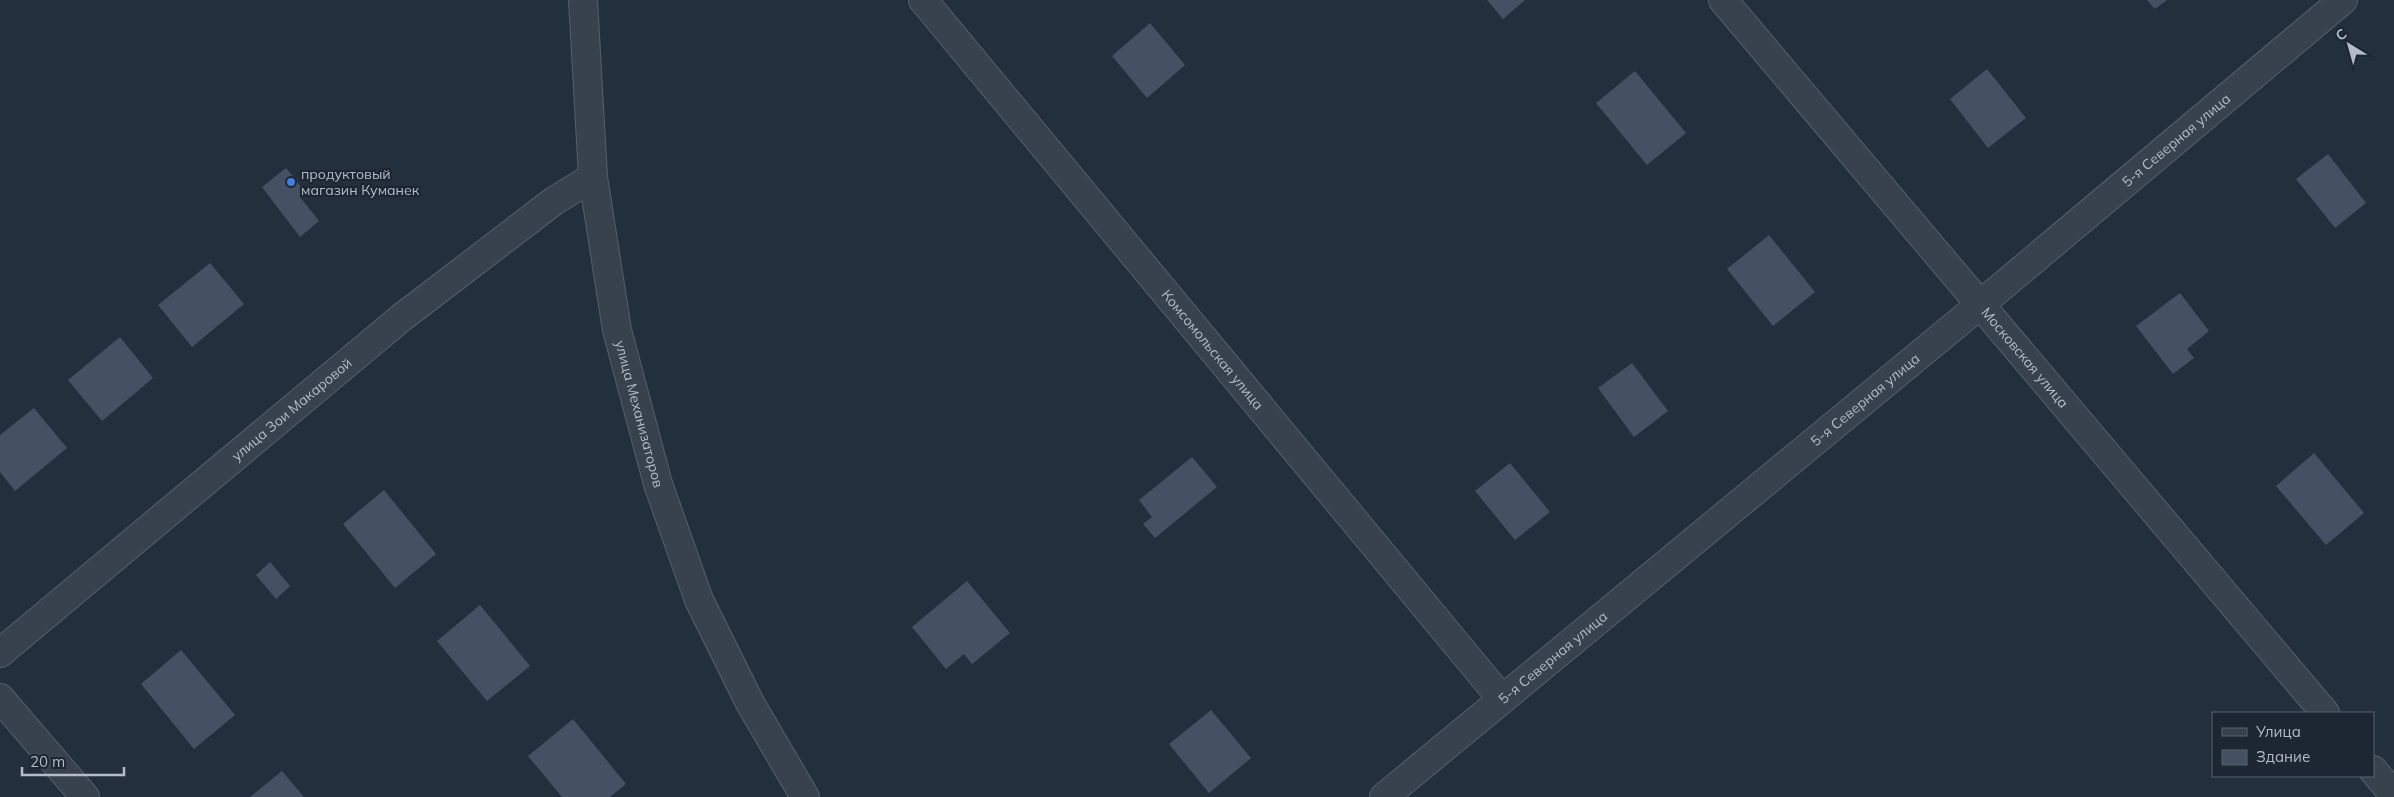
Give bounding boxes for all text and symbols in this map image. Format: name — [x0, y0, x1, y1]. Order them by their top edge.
north arrow — [2324, 20, 2374, 70]
text: С — [2332, 25, 2350, 45]
street label: 5-я Северная улица — [2118, 89, 2234, 191]
place label: продуктовый магазин Куманек — [301, 165, 420, 199]
marker: продуктовый магазин Куманек — [285, 176, 297, 188]
street label: Комсомольская улица — [1158, 286, 1268, 413]
street label: Московская улица — [1977, 304, 2072, 412]
street label: улица Механизаторов — [611, 338, 668, 490]
street label: 5-я Северная улица — [1807, 349, 1923, 450]
street label: улица Зои Макаровой — [228, 354, 355, 465]
street label: 5-я Северная улица — [1495, 607, 1611, 708]
legend — [2212, 712, 2374, 777]
text: Улица — [2255, 722, 2301, 741]
scale bar — [22, 744, 125, 776]
text: Здание — [2256, 747, 2310, 766]
text: 20 m — [30, 752, 65, 771]

